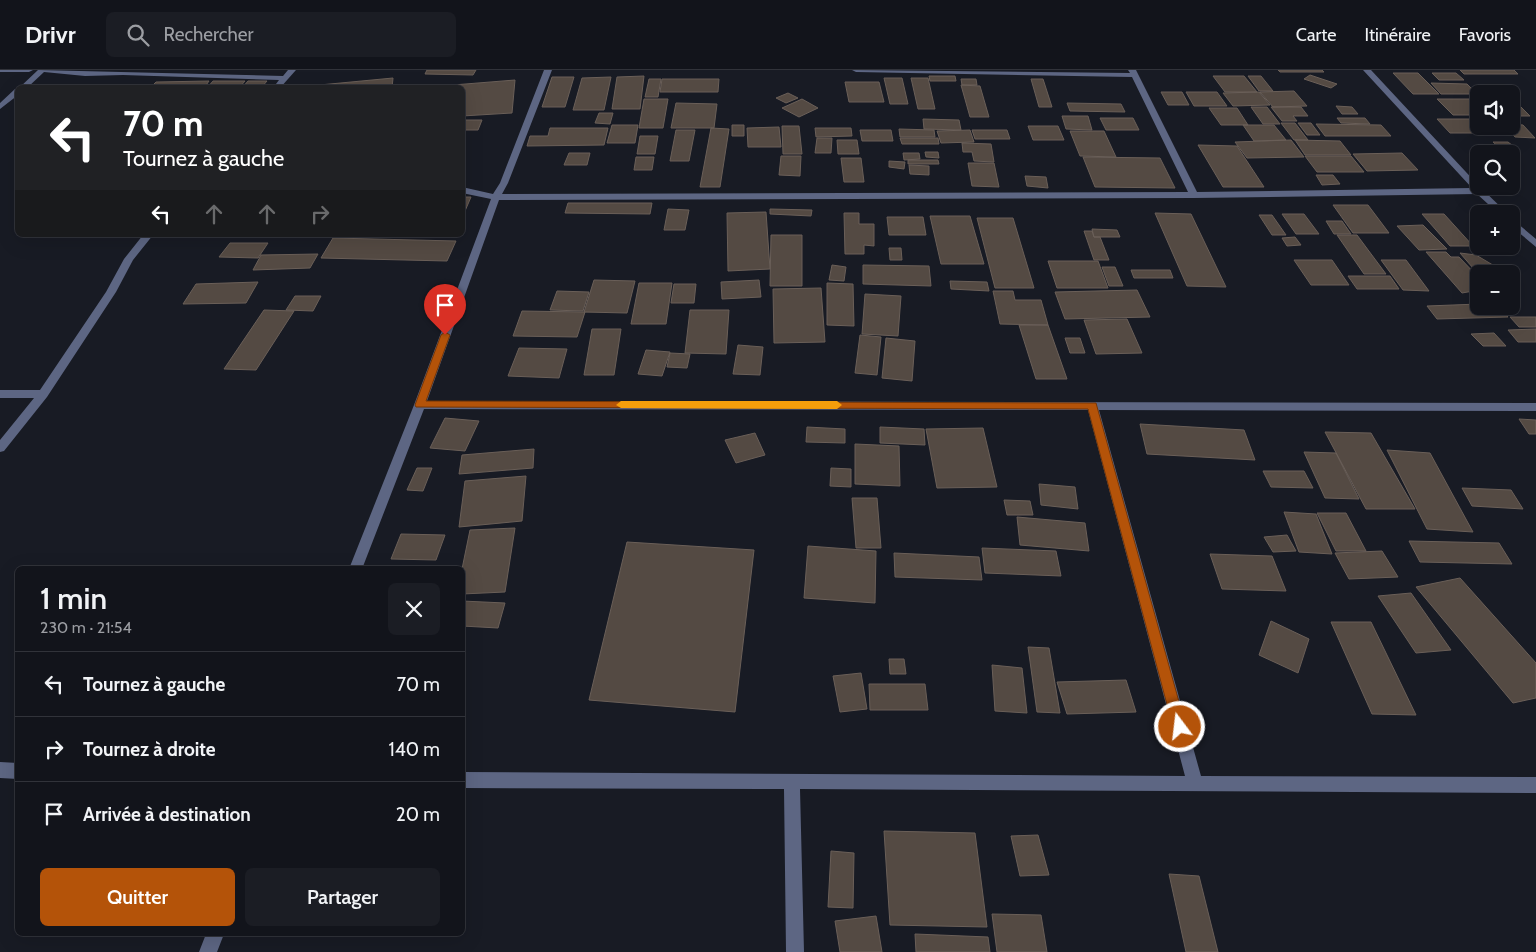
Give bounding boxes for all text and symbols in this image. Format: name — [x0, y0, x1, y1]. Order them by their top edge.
search box — [106, 12, 456, 57]
text: Drivr — [25, 20, 76, 49]
icon: search — [124, 21, 152, 49]
text: Rechercher — [164, 23, 253, 46]
text: Carte — [1296, 24, 1336, 46]
text: Itinéraire — [1364, 24, 1431, 46]
text: Favoris — [1459, 24, 1511, 46]
map controls — [1470, 85, 1520, 315]
button: sound — [1470, 85, 1520, 135]
text: 70 m — [123, 102, 204, 145]
icon: left — [40, 105, 105, 170]
text: Tournez à gauche — [123, 145, 284, 172]
button: search — [1470, 145, 1520, 195]
icon: left — [147, 200, 175, 228]
icon: ahead — [200, 200, 228, 228]
icon: ahead — [253, 200, 281, 228]
icon: right — [306, 200, 334, 228]
button: + — [1470, 205, 1520, 255]
button: − — [1470, 265, 1520, 315]
pin — [424, 284, 466, 335]
icon: arrive — [431, 291, 459, 319]
text: 1 min — [40, 580, 107, 617]
button: close — [388, 583, 440, 635]
text: 230 m · 21:54 — [40, 618, 132, 637]
icon: left — [40, 670, 68, 698]
text: Tournez à gauche — [83, 673, 225, 696]
text: 70 m — [396, 673, 440, 696]
position arrow — [1153, 700, 1205, 752]
icon: right — [40, 735, 68, 763]
text: Tournez à droite — [83, 738, 216, 761]
text: 140 m — [389, 738, 440, 761]
icon: arrive — [40, 800, 68, 828]
text: Arrivée à destination — [83, 803, 251, 826]
text: 20 m — [396, 803, 440, 826]
button: Quitter — [40, 868, 235, 926]
button: Partager — [245, 868, 440, 926]

